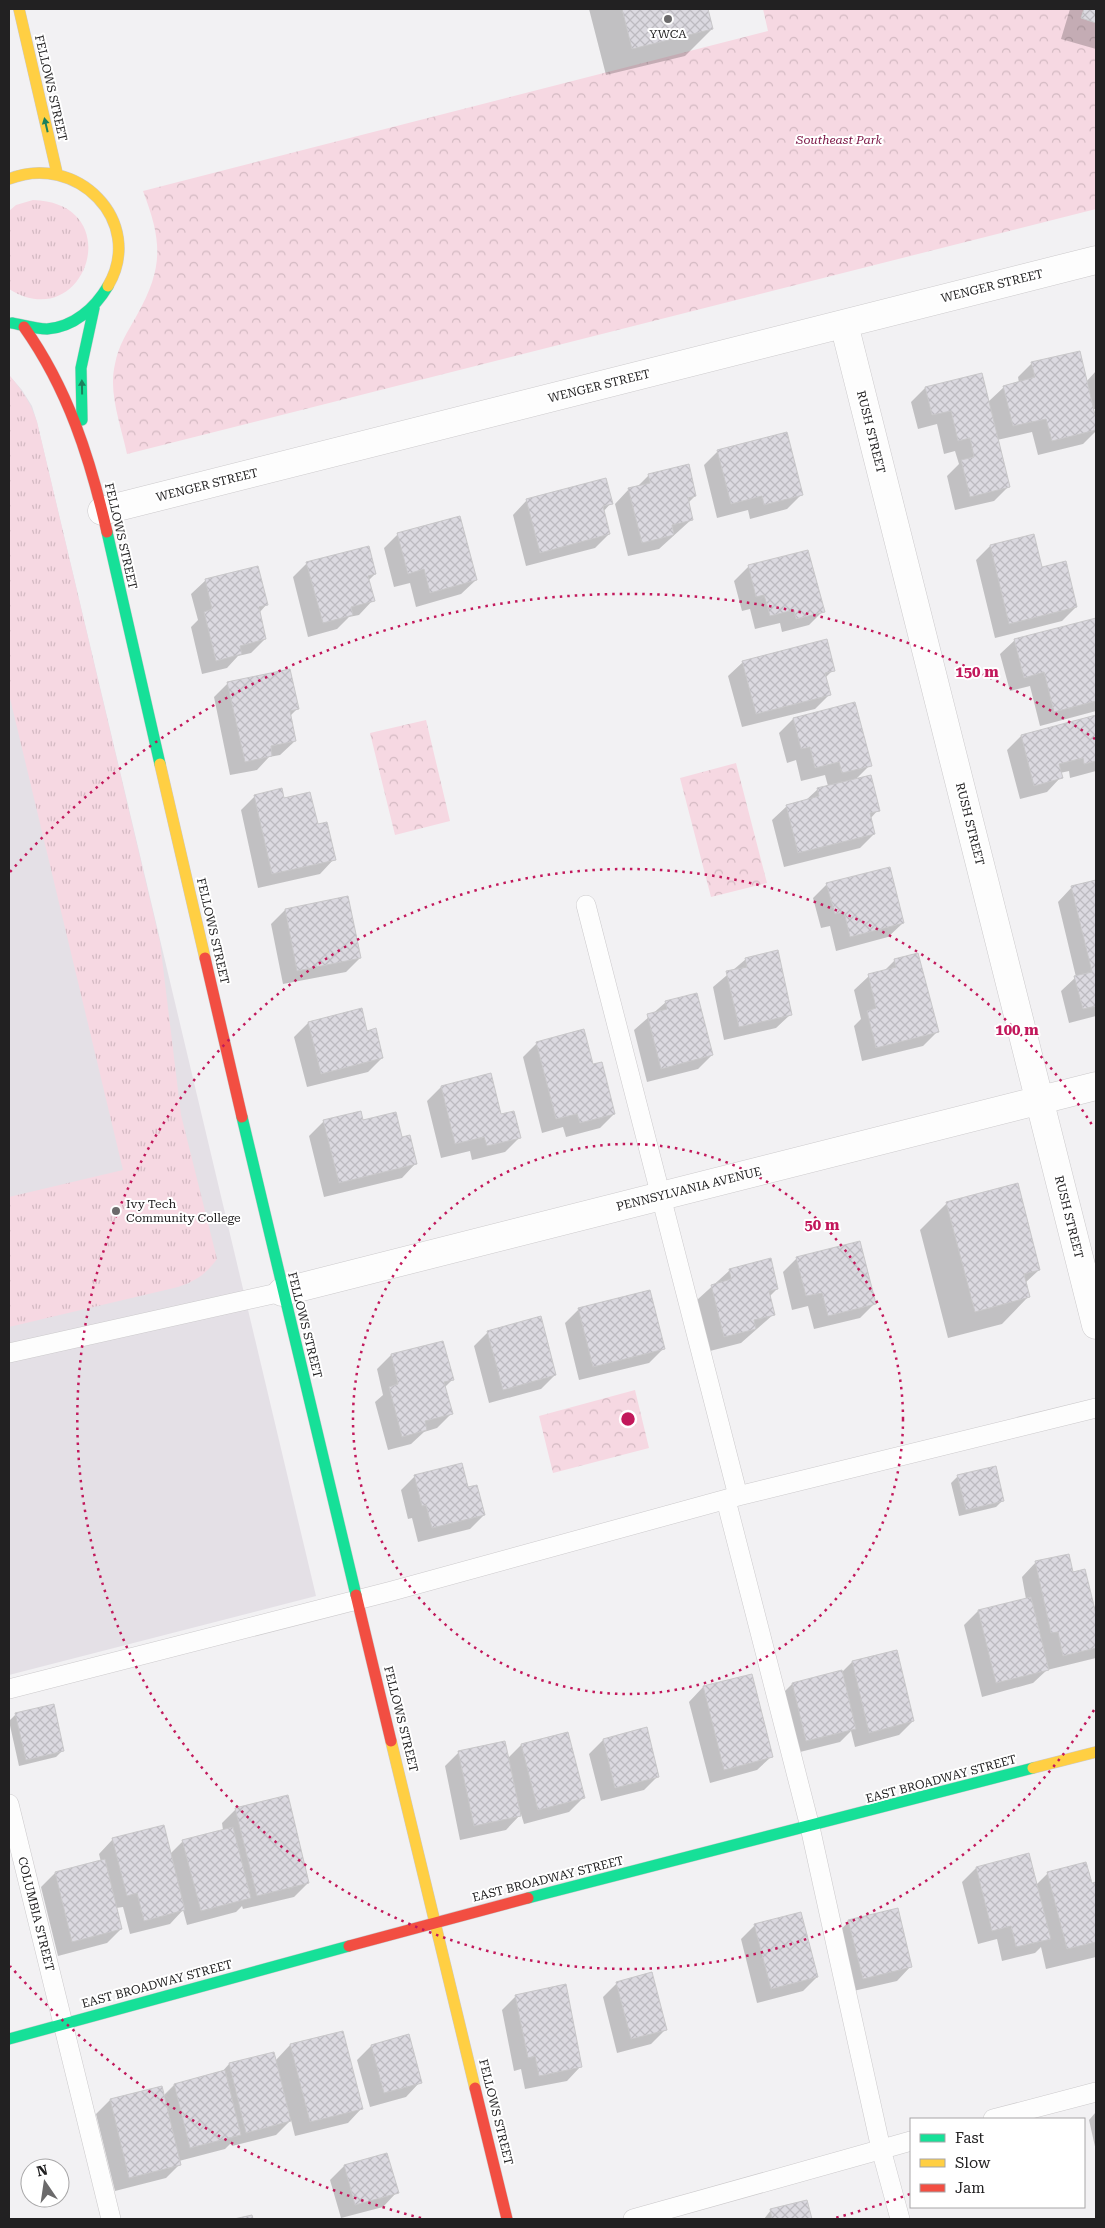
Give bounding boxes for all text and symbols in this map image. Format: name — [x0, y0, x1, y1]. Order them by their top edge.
marker: YWCA — [662, 13, 674, 25]
place label: YWCA — [649, 27, 687, 41]
street label: FELLOWS STREET — [32, 33, 70, 143]
one-way arrow — [42, 118, 50, 133]
park label: Southeast Park — [795, 133, 882, 147]
street label: WENGER STREET — [939, 267, 1045, 305]
street label: WENGER STREET — [546, 367, 652, 405]
one-way arrow — [77, 379, 85, 395]
street label: RUSH STREET — [854, 389, 888, 475]
street label: WENGER STREET — [154, 466, 260, 504]
street label: FELLOWS STREET — [102, 481, 140, 591]
text: 150 m — [955, 663, 999, 681]
street label: RUSH STREET — [953, 781, 987, 867]
street label: FELLOWS STREET — [194, 876, 232, 986]
text: 100 m — [995, 1021, 1039, 1039]
street label: PENNSYLVANIA AVENUE — [615, 1164, 763, 1214]
street label: RUSH STREET — [1052, 1174, 1086, 1260]
place label: Ivy Tech Community College — [126, 1197, 241, 1225]
marker: Ivy Tech Community College — [110, 1205, 122, 1217]
text: 50 m — [804, 1216, 840, 1234]
street label: FELLOWS STREET — [285, 1271, 325, 1379]
centre of rings — [619, 1410, 637, 1428]
street label: FELLOWS STREET — [381, 1665, 421, 1773]
street label: EAST BROADWAY STREET — [864, 1752, 1018, 1806]
street label: EAST BROADWAY STREET — [471, 1853, 625, 1905]
street label: COLUMBIA STREET — [15, 1855, 57, 1973]
street label: EAST BROADWAY STREET — [80, 1957, 234, 2011]
street label: FELLOWS STREET — [476, 2058, 516, 2166]
legend — [910, 2118, 1085, 2208]
text: Fast — [955, 2129, 985, 2147]
text: Slow — [955, 2154, 991, 2172]
north arrow — [20, 2158, 70, 2208]
text: N — [35, 2161, 49, 2179]
text: Jam — [955, 2179, 985, 2197]

